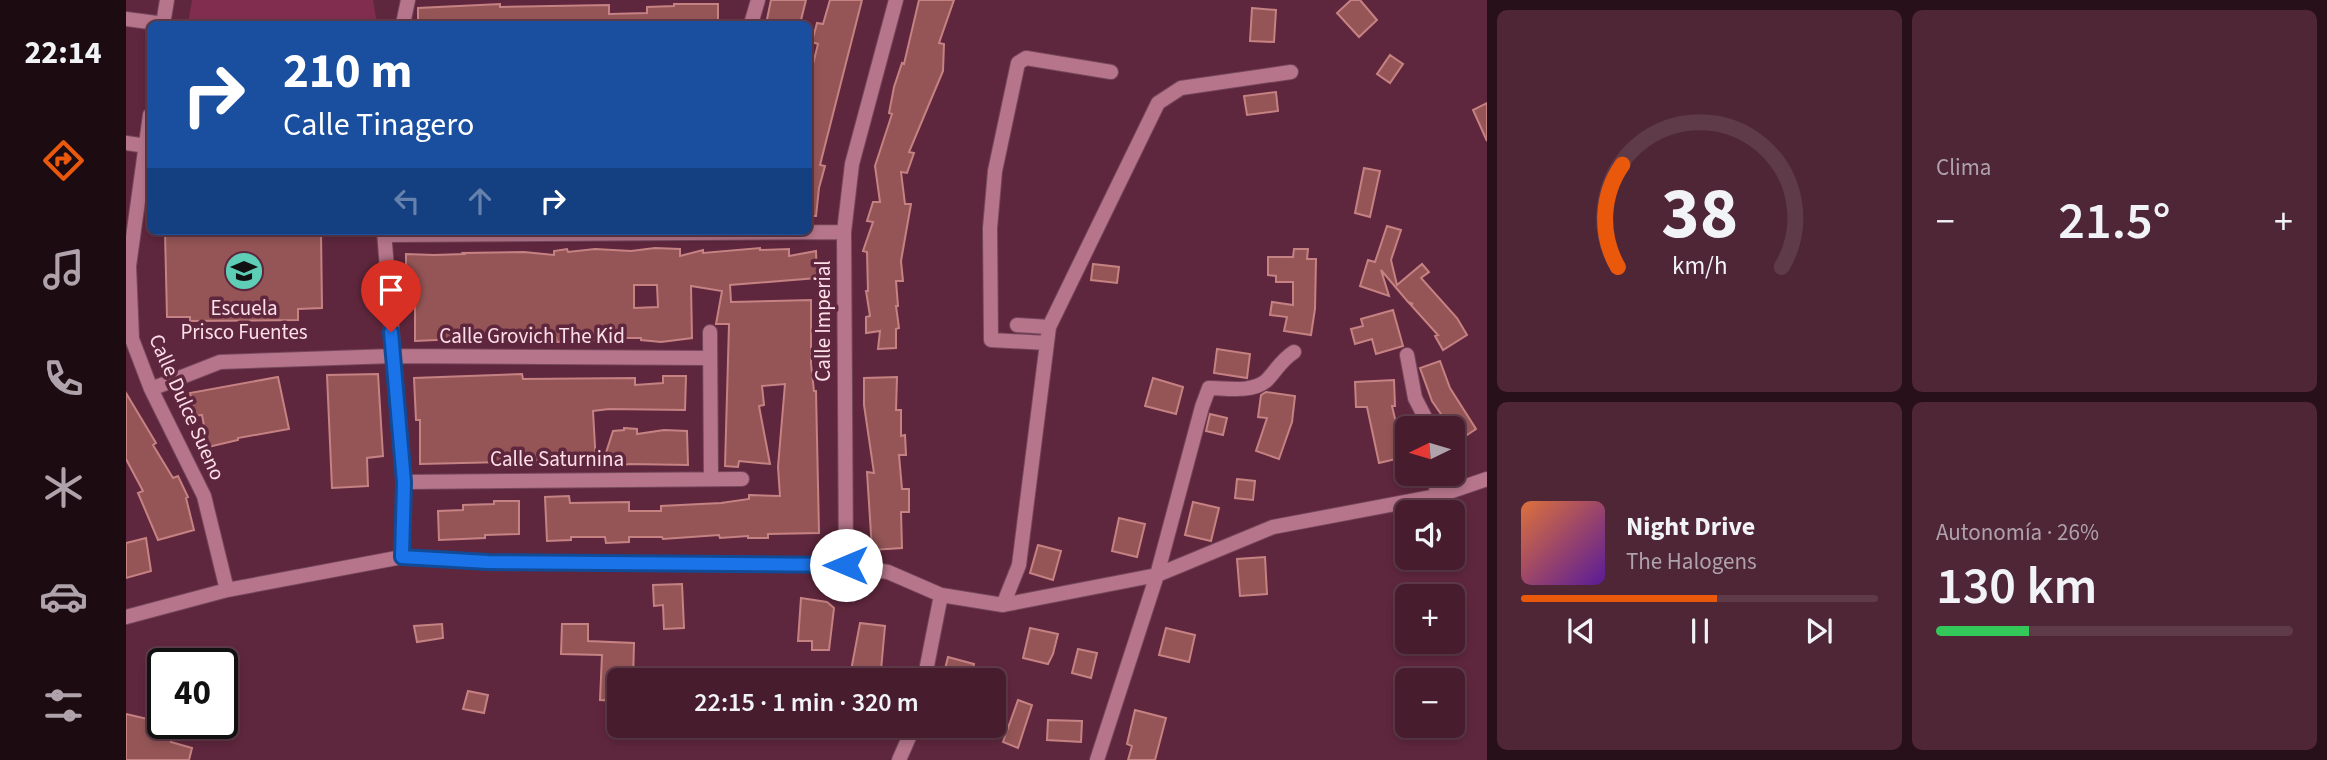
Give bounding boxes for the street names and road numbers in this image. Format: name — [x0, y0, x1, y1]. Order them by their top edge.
street label: Calle Imperial — [808, 260, 838, 382]
street label: Calle Grovich The Kid — [439, 321, 625, 351]
street label: Calle Dulce Sueno — [141, 329, 233, 485]
street label: Calle Saturnina — [490, 444, 624, 474]

